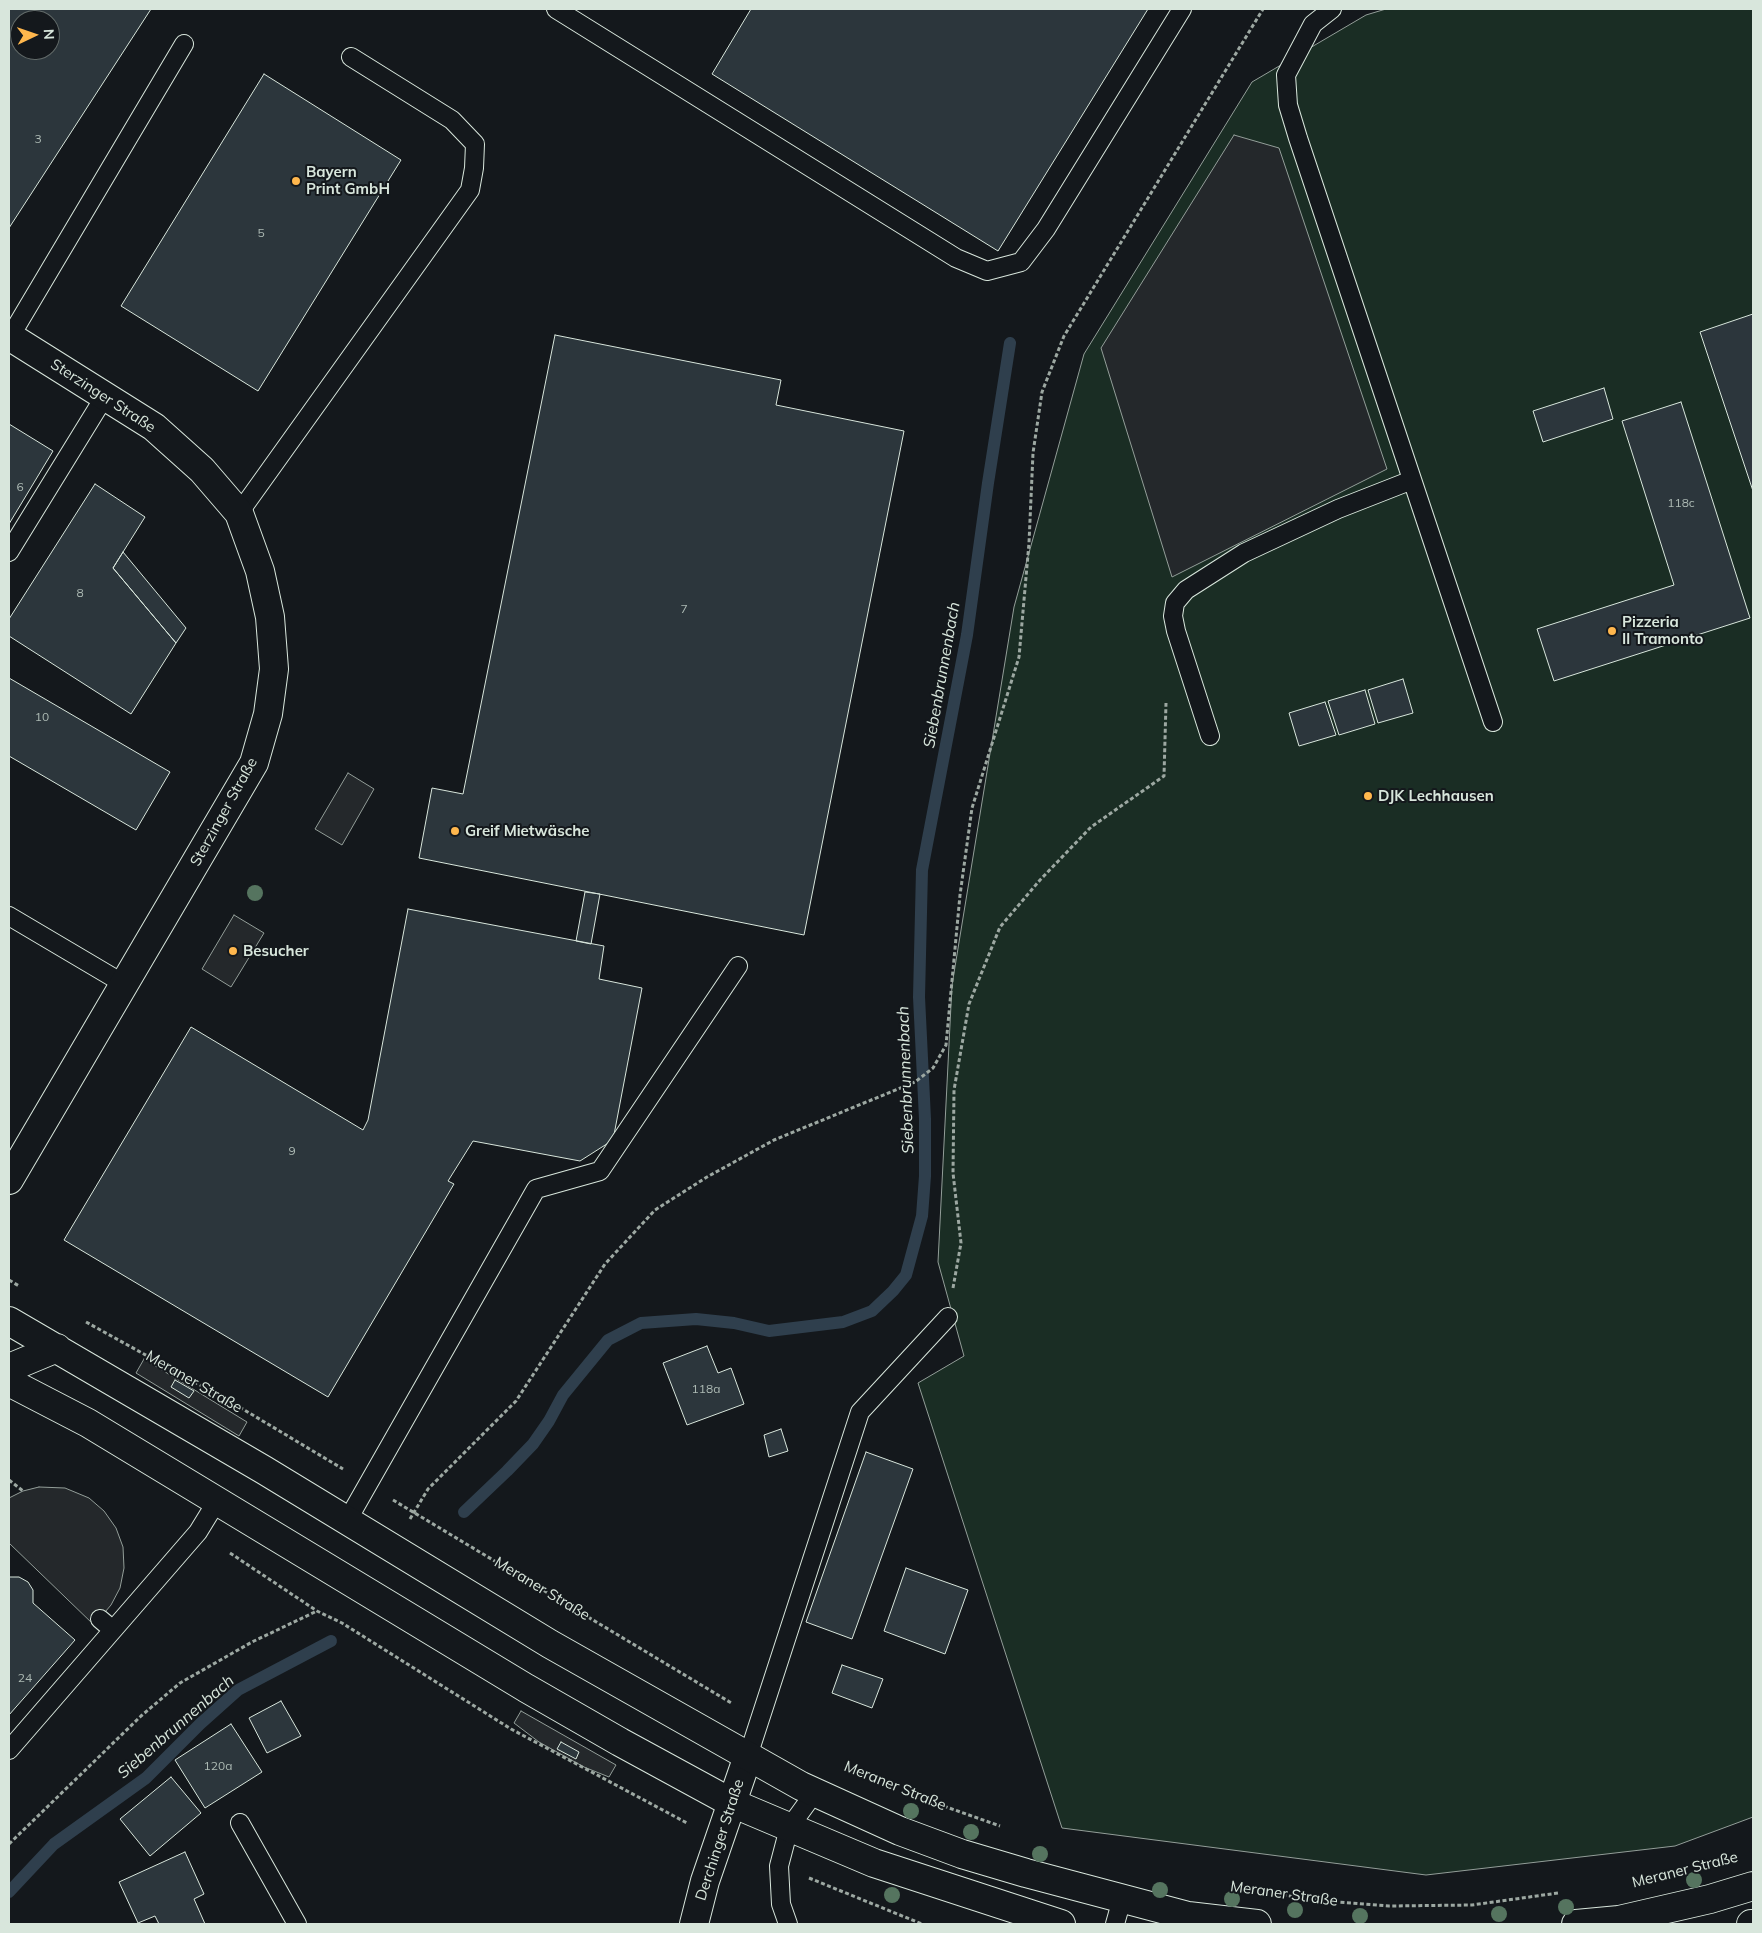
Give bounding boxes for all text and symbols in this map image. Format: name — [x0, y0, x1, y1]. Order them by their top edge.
north arrow — [10, 10, 60, 60]
text: N — [40, 29, 58, 40]
house number: 3 — [34, 132, 42, 146]
place label: Bayern Print GmbH — [306, 163, 390, 198]
marker: Bayern Print GmbH — [290, 175, 302, 187]
house number: 5 — [257, 226, 265, 240]
street label: Sterzinger Straße — [47, 355, 159, 437]
house number: 6 — [16, 480, 24, 494]
house number: 118c — [1667, 496, 1695, 510]
house number: 8 — [76, 586, 84, 600]
water label: Siebenbrunnenbach — [920, 600, 964, 750]
house number: 7 — [680, 602, 688, 616]
place label: Pizzeria Il Tramonto — [1622, 613, 1703, 648]
marker: Pizzeria Il Tramonto — [1606, 625, 1618, 637]
house number: 10 — [35, 710, 49, 724]
street label: Sterzinger Straße — [187, 755, 261, 869]
place label: DJK Lechhausen — [1378, 787, 1494, 805]
marker: DJK Lechhausen — [1362, 790, 1374, 802]
place label: Greif Mietwäsche — [465, 822, 589, 840]
marker: Greif Mietwäsche — [449, 825, 461, 837]
place label: Besucher — [243, 942, 309, 960]
marker: Besucher — [227, 945, 239, 957]
water label: Siebenbrunnenbach — [894, 1006, 918, 1154]
house number: 9 — [288, 1144, 296, 1158]
street label: Meraner Straße — [143, 1347, 245, 1417]
house number: 118a — [692, 1382, 720, 1396]
street label: Meraner Straße — [491, 1553, 593, 1625]
house number: 24 — [18, 1671, 32, 1685]
water label: Siebenbrunnenbach — [114, 1671, 238, 1783]
street label: Meraner Straße — [841, 1757, 949, 1815]
house number: 120a — [204, 1759, 232, 1773]
street label: Derchinger Straße — [692, 1777, 748, 1903]
street label: Meraner Straße — [1630, 1848, 1740, 1892]
street label: Meraner Straße — [1229, 1878, 1339, 1910]

